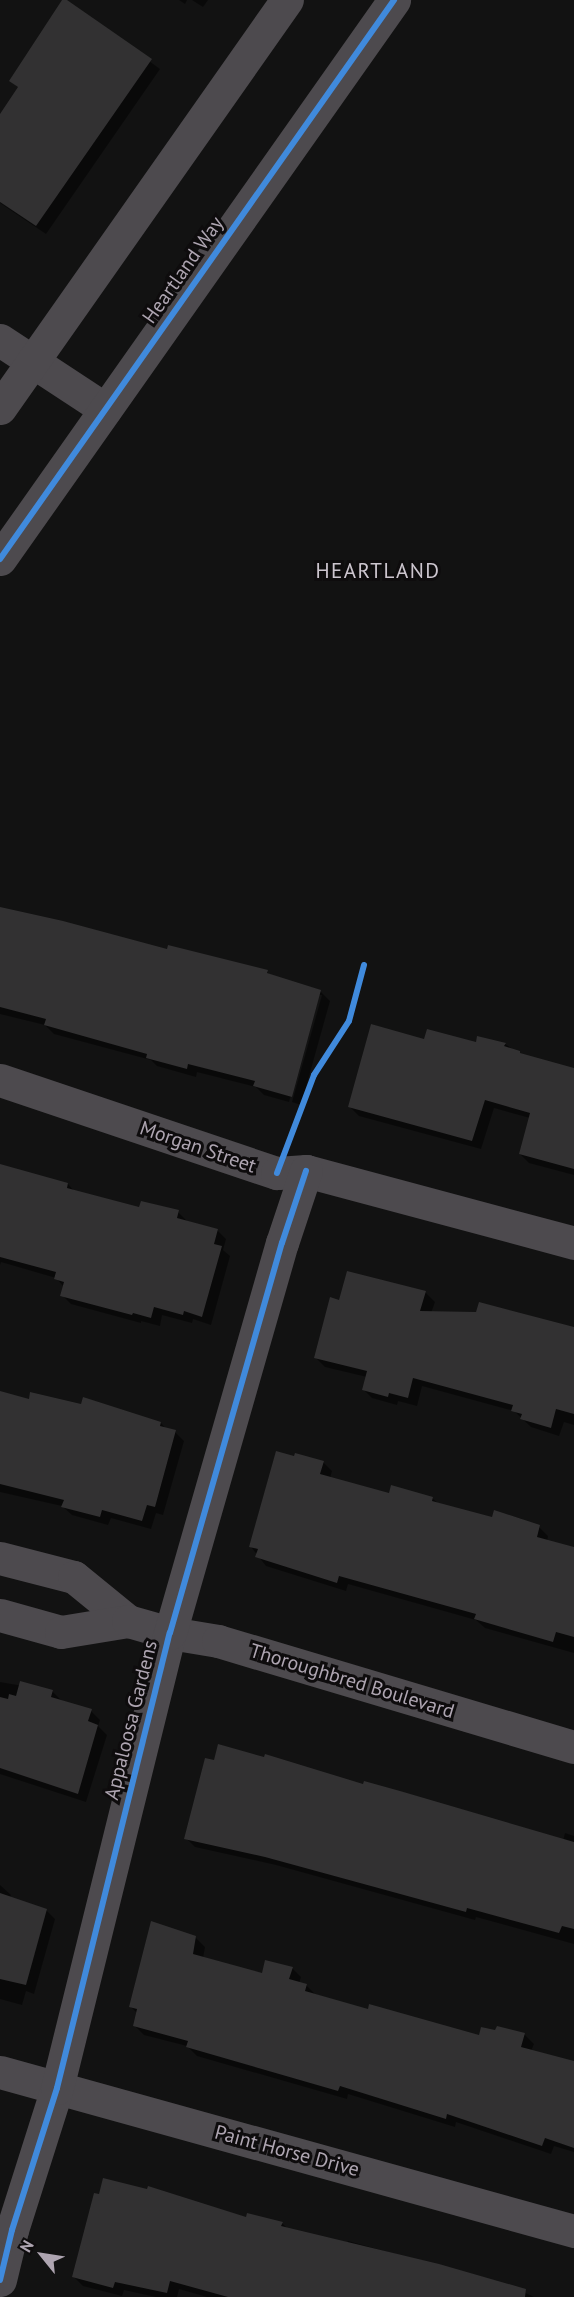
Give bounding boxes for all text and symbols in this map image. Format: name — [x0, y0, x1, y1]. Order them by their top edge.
street label: Heartland Way — [137, 212, 229, 328]
district label: HEARTLAND — [315, 558, 441, 584]
street label: Morgan Street — [137, 1116, 259, 1178]
street label: Appaloosa Gardens — [100, 1638, 162, 1802]
street label: Thoroughbred Boulevard — [247, 1638, 457, 1724]
street label: Paint Horse Drive — [212, 2120, 362, 2182]
north arrow — [12, 2225, 72, 2285]
text: N — [15, 2236, 38, 2256]

